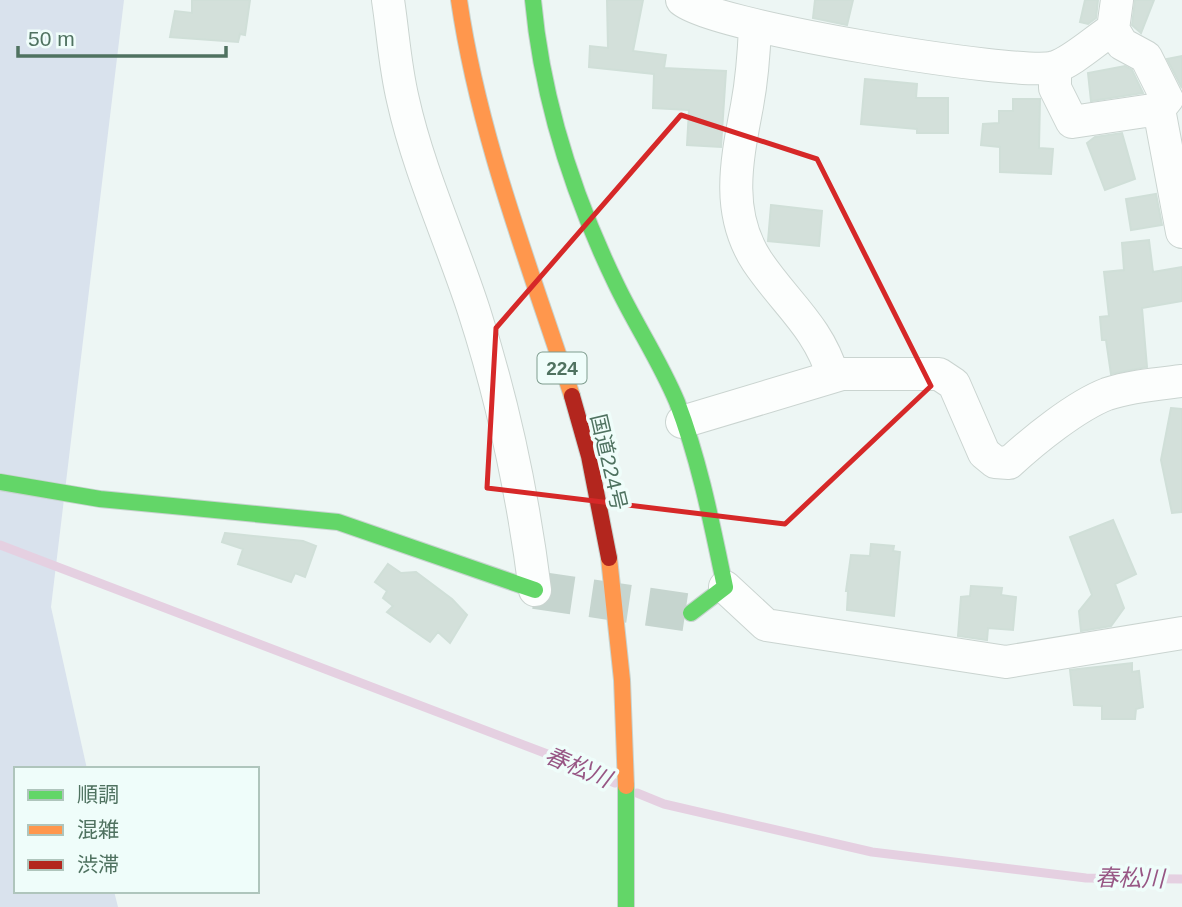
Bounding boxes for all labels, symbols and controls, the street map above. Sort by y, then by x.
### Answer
scale bar [18,14,226,58]
text: 50 m [28,27,75,50]
road number: 224 [538,352,586,384]
street label: 国道224号 [587,412,631,512]
water label: 春松川 [541,742,618,794]
legend [14,767,259,893]
text: 順調 [77,783,119,806]
text: 混雑 [77,818,119,841]
text: 渋滞 [77,853,119,876]
water label: 春松川 [1095,864,1168,892]

